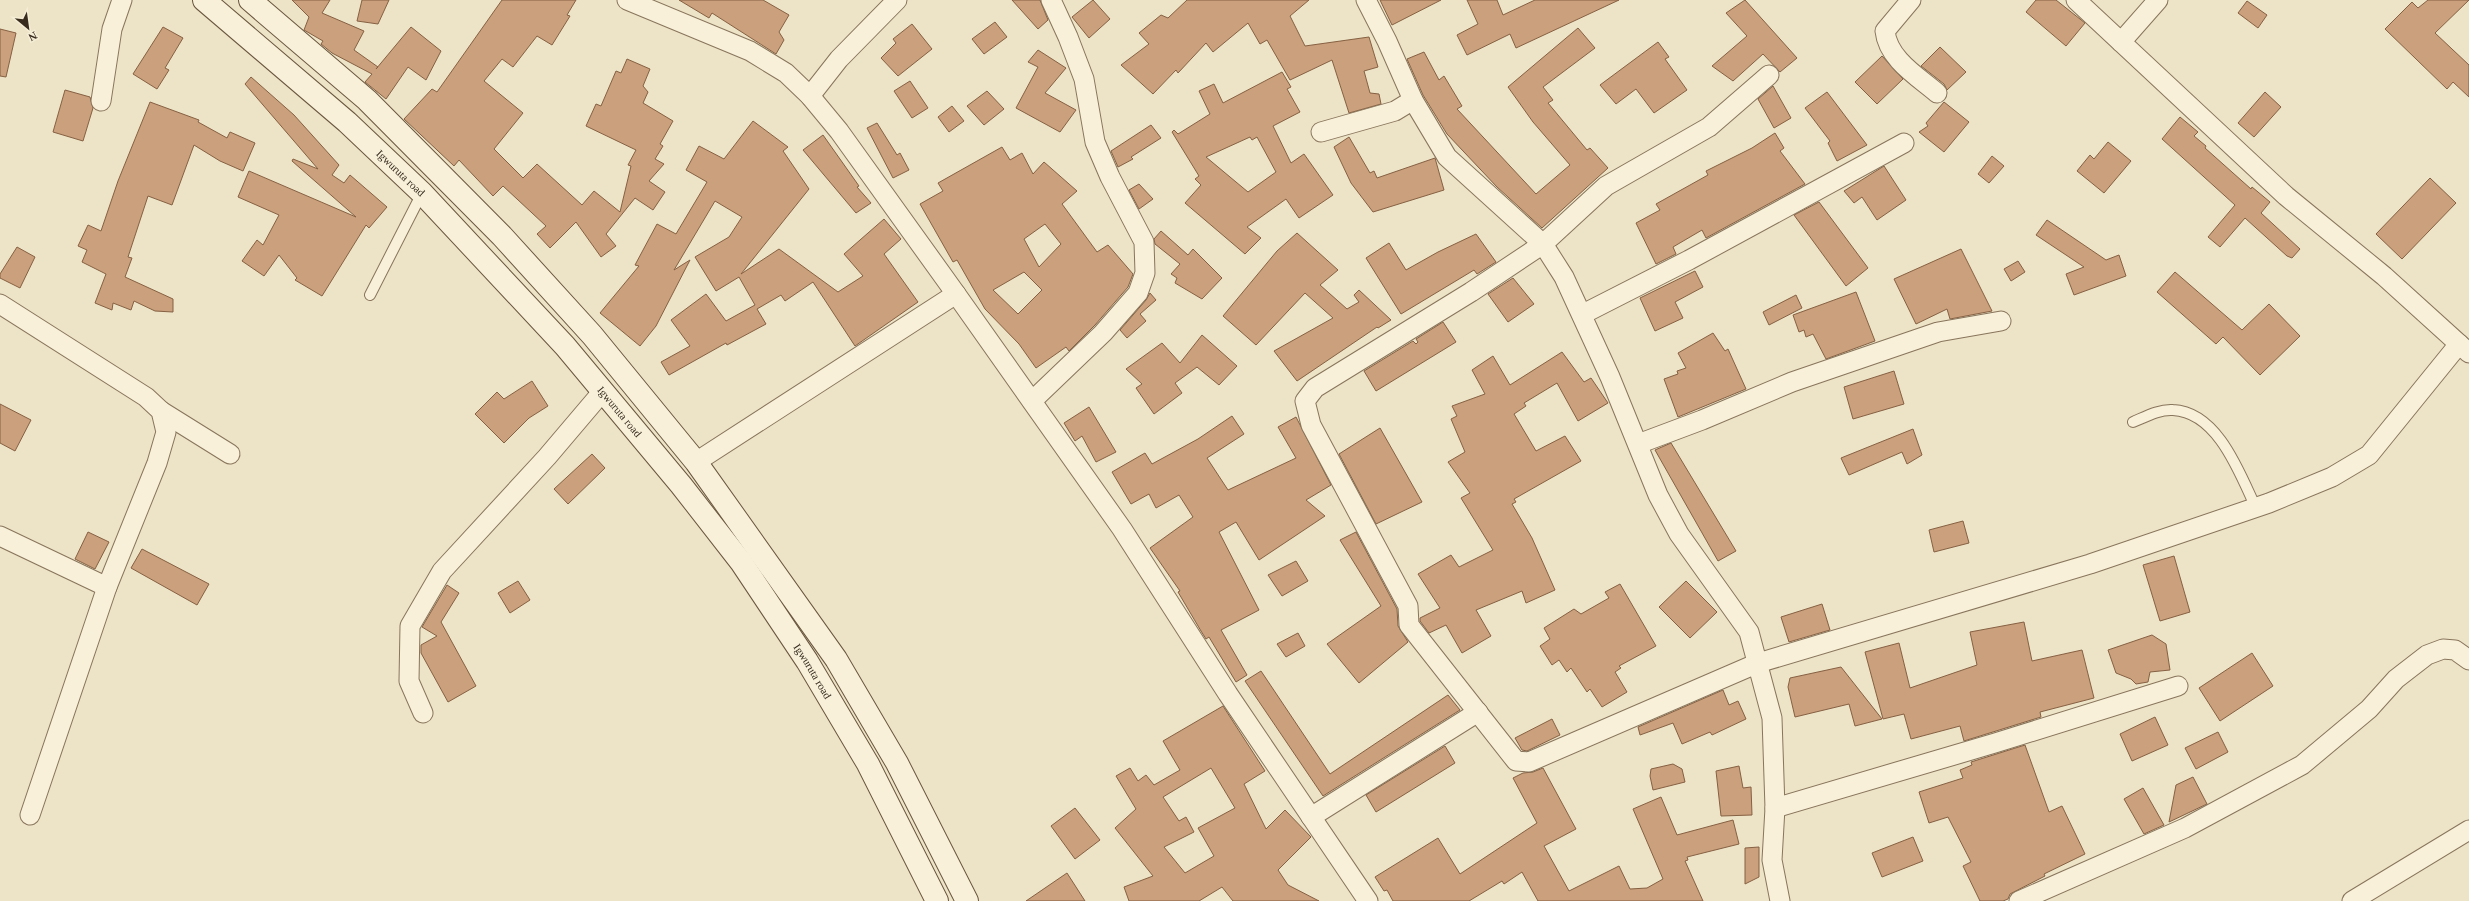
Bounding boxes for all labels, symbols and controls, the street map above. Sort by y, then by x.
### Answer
north arrow [8,8,48,48]
text: N [26,30,39,44]
street label: Igwuruta road [374,147,428,199]
street label: Igwuruta road [595,384,644,440]
street label: Igwuruta road [791,642,834,701]

